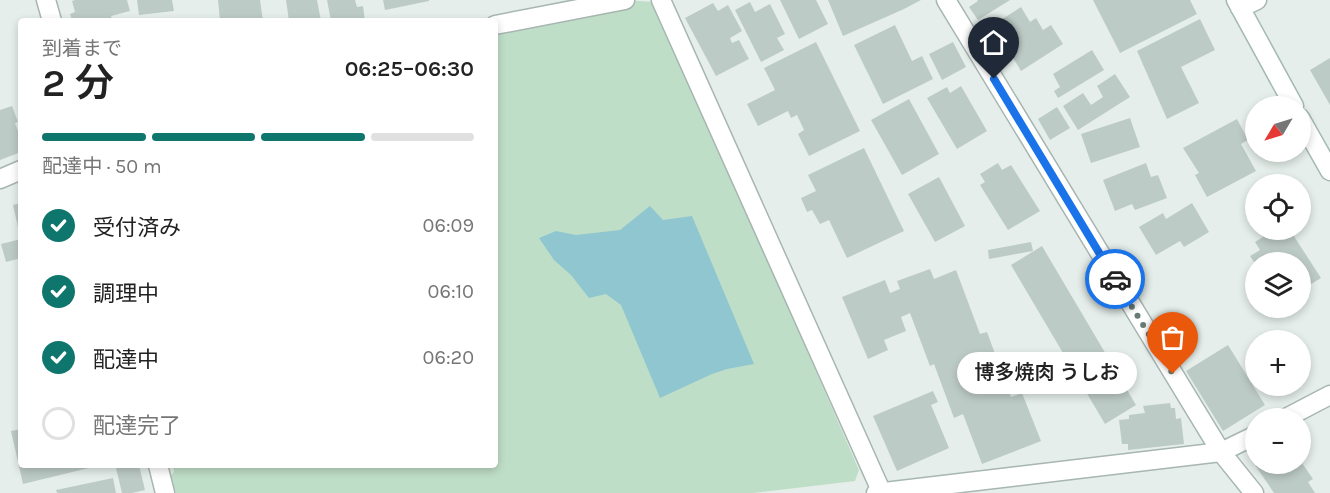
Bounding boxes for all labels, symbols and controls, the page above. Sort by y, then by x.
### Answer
pin [968,17,1019,79]
icon: home [977,26,1010,59]
text: 到着まで [42,37,122,60]
text: 06:25–06:30 [345,56,474,82]
text: 2 分 [42,60,114,106]
north arrow [1245,96,1311,162]
map controls [1245,96,1311,474]
text: 配達中 · 50 m [42,155,162,178]
button: locate [1245,174,1311,240]
icon: check [42,209,75,242]
text: 06:09 [423,214,474,237]
text: 受付済み [93,215,181,241]
courier [1085,249,1145,309]
button: layers [1245,252,1311,318]
icon: car [1099,263,1132,296]
icon: check [42,275,75,308]
text: 06:10 [428,280,474,303]
text: 調理中 [93,281,159,307]
pin [1147,312,1198,374]
icon: bag [1156,321,1189,354]
button: + [1245,330,1311,396]
icon: check [42,341,75,374]
text: 06:20 [423,346,474,369]
text: 配達中 [93,347,159,373]
callout: 博多焼肉 うしお [957,353,1137,395]
text: 博多焼肉 うしお [975,361,1119,384]
button: − [1245,408,1311,474]
text: 配達完了 [93,413,181,439]

